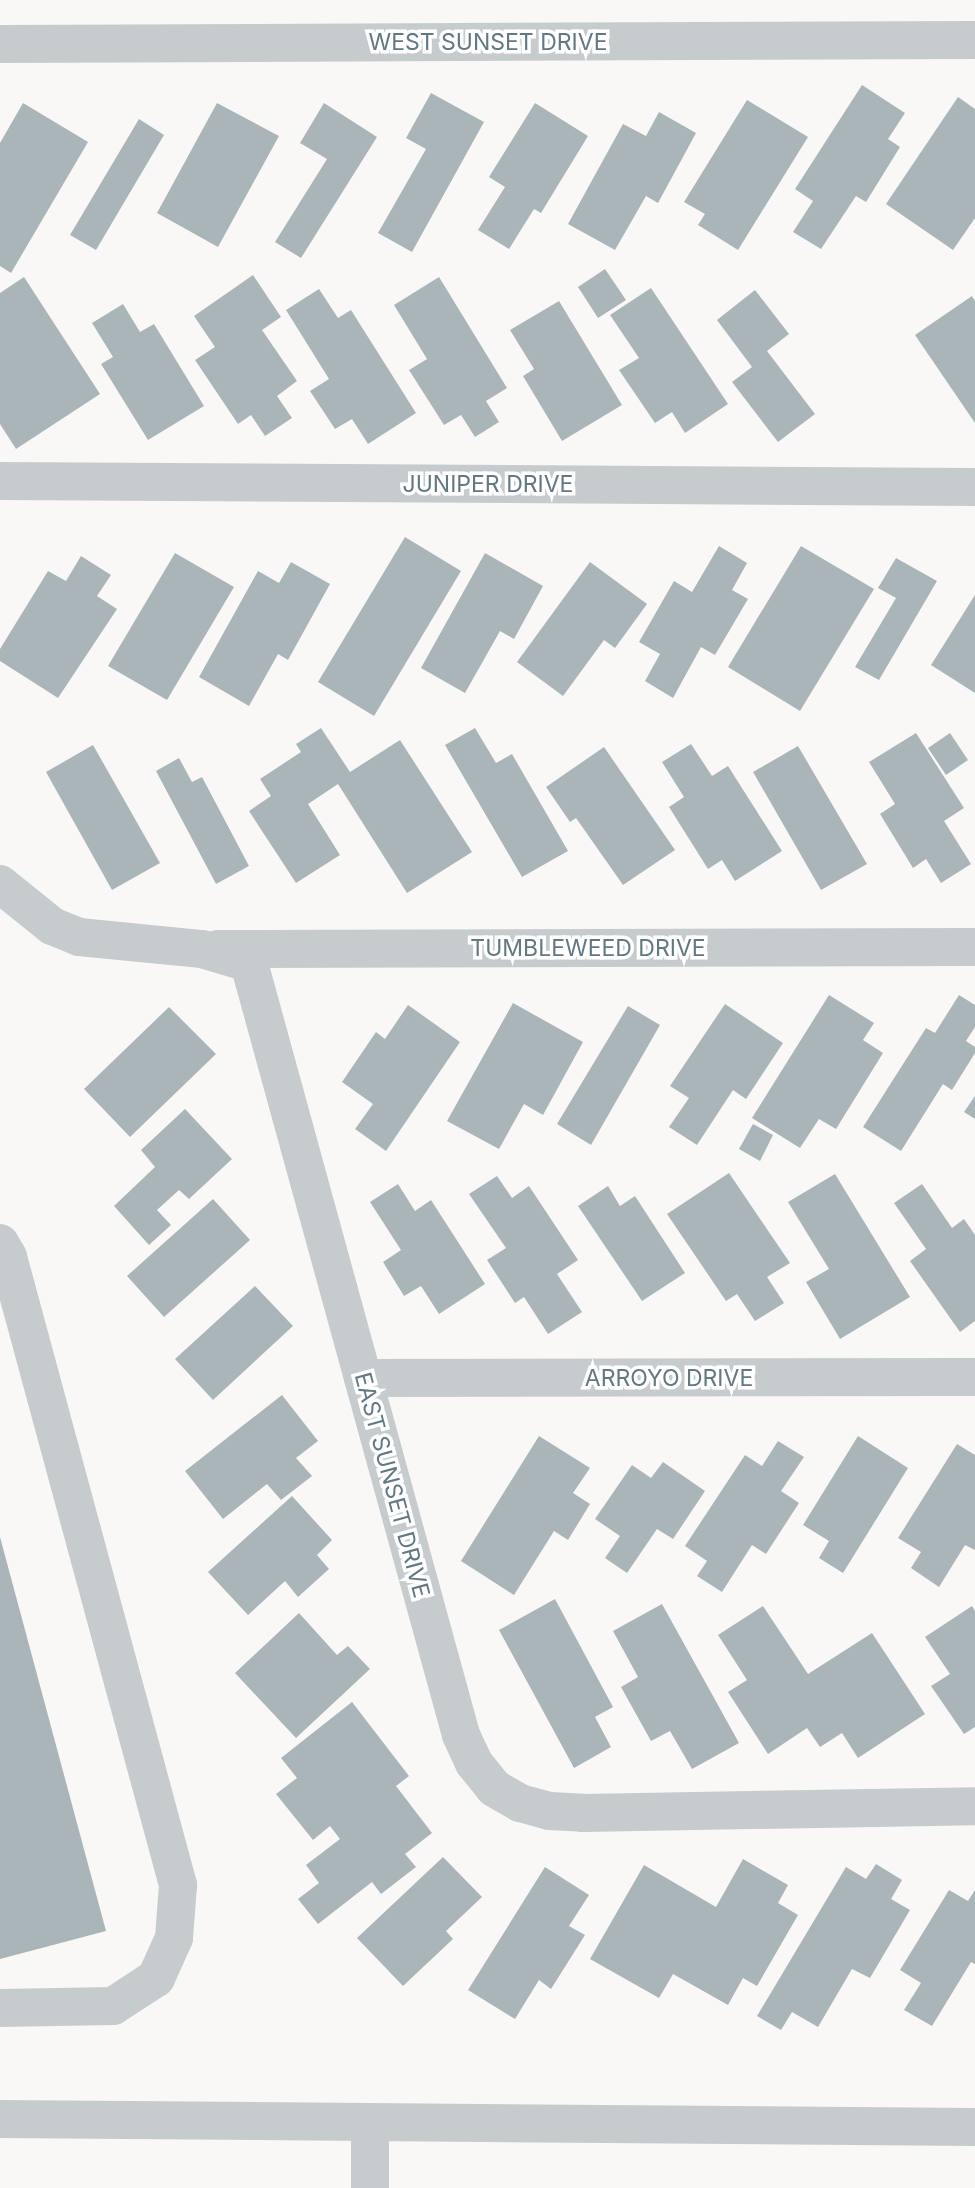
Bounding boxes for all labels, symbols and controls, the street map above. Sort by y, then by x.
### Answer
street label: WEST SUNSET DRIVE [369,28,607,56]
street label: JUNIPER DRIVE [403,470,573,498]
street label: TUMBLEWEED DRIVE [470,934,706,962]
street label: ARROYO DRIVE [585,1364,753,1392]
street label: EAST SUNSET DRIVE [349,1369,435,1601]

